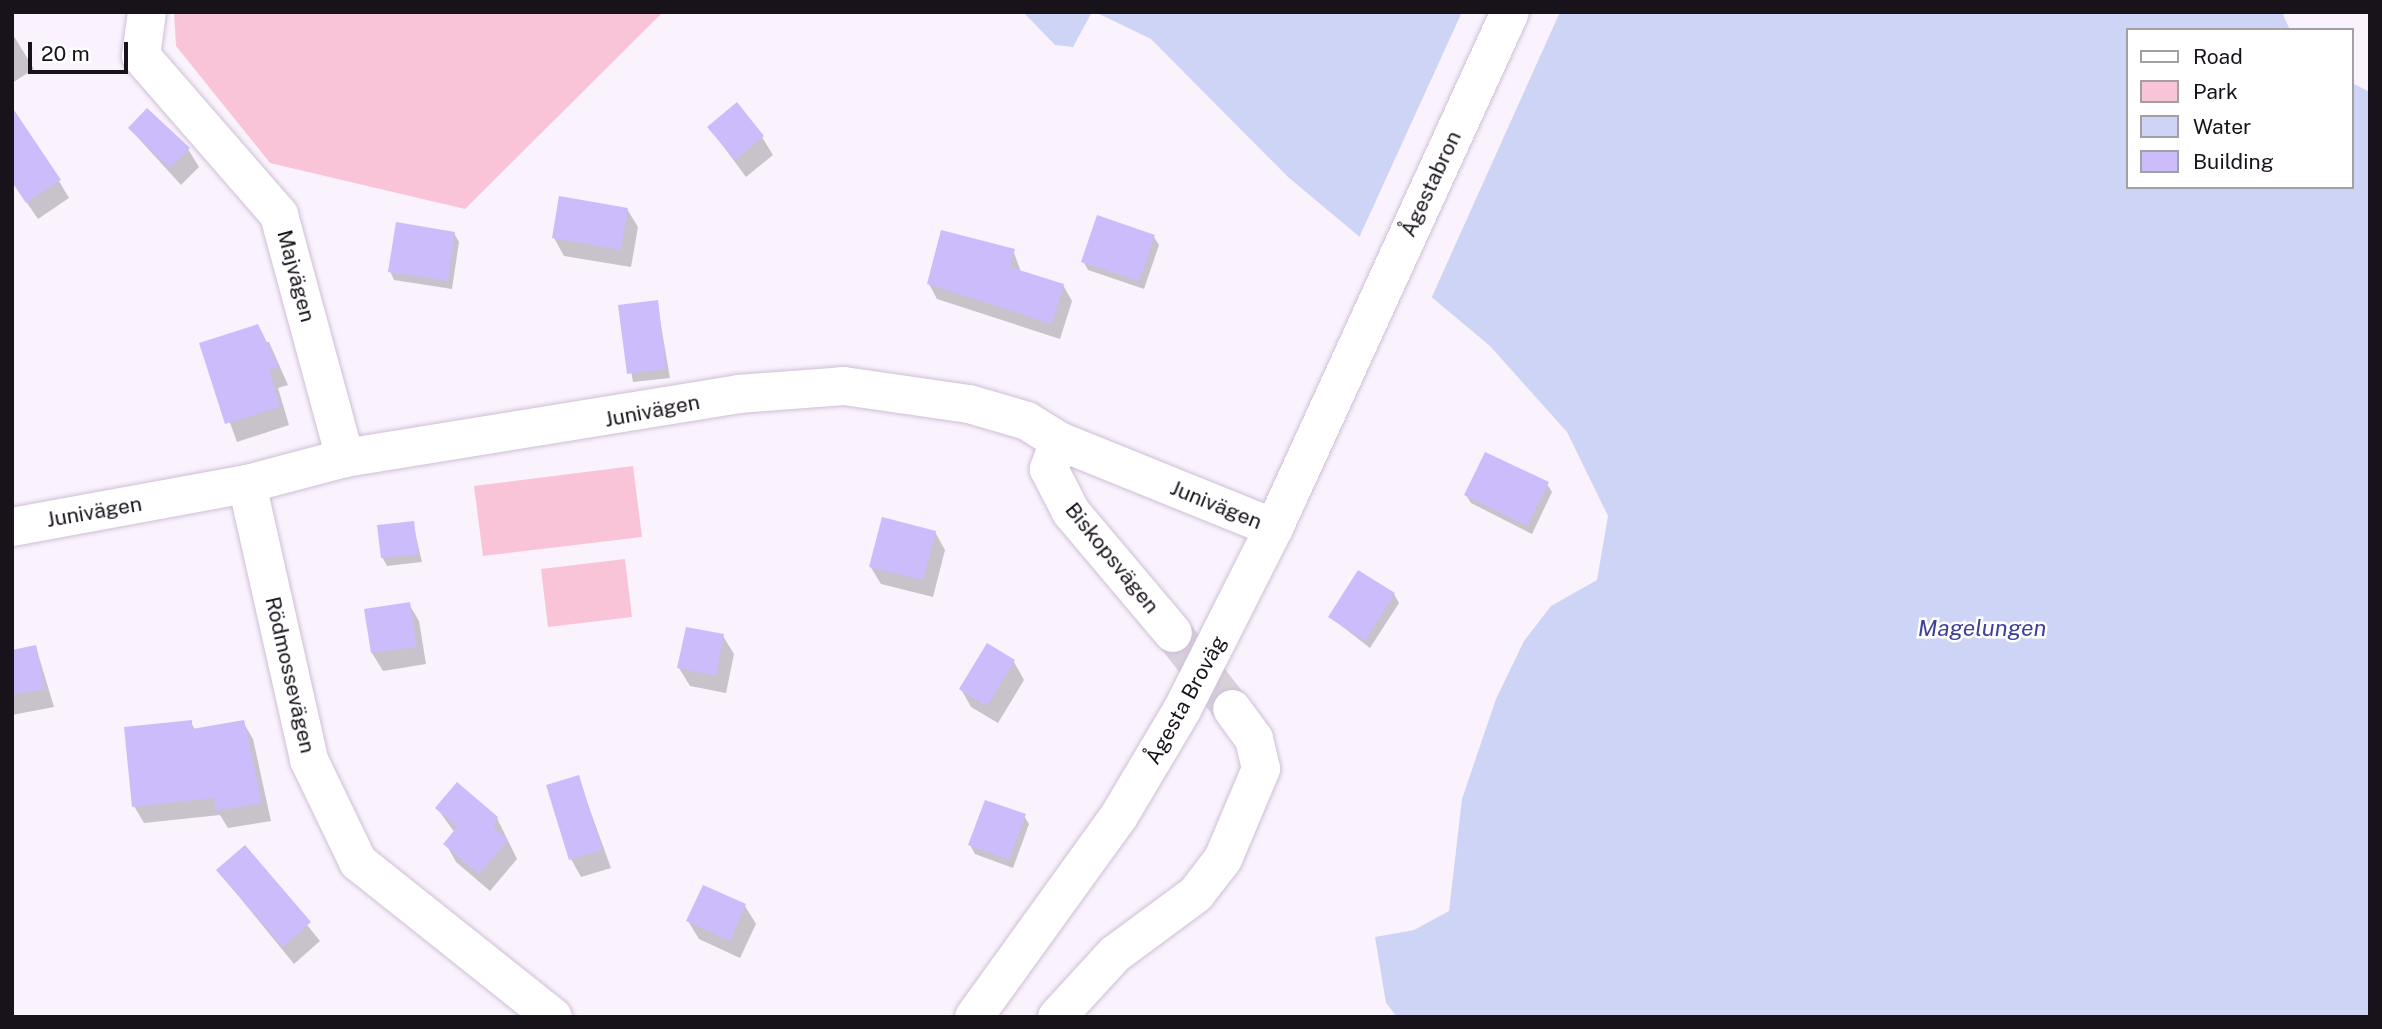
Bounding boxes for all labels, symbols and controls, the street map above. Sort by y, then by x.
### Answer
scale bar [32,28,131,72]
legend [2126,28,2354,189]
text: 20 m [41,41,90,66]
text: Road [2193,44,2243,69]
text: Park [2193,79,2238,104]
text: Water [2193,114,2251,139]
street label: Ågestabron [1396,127,1466,241]
text: Building [2193,149,2274,174]
street label: Majvägen [272,227,320,325]
street label: Junivägen [602,389,702,433]
street label: Junivägen [1167,475,1265,535]
street label: Junivägen [44,491,144,533]
street label: Biskopsvägen [1060,498,1164,618]
street label: Rödmossevägen [260,594,320,756]
water label: Magelungen [1918,614,2046,642]
street label: Ågesta Broväg [1140,631,1232,769]

